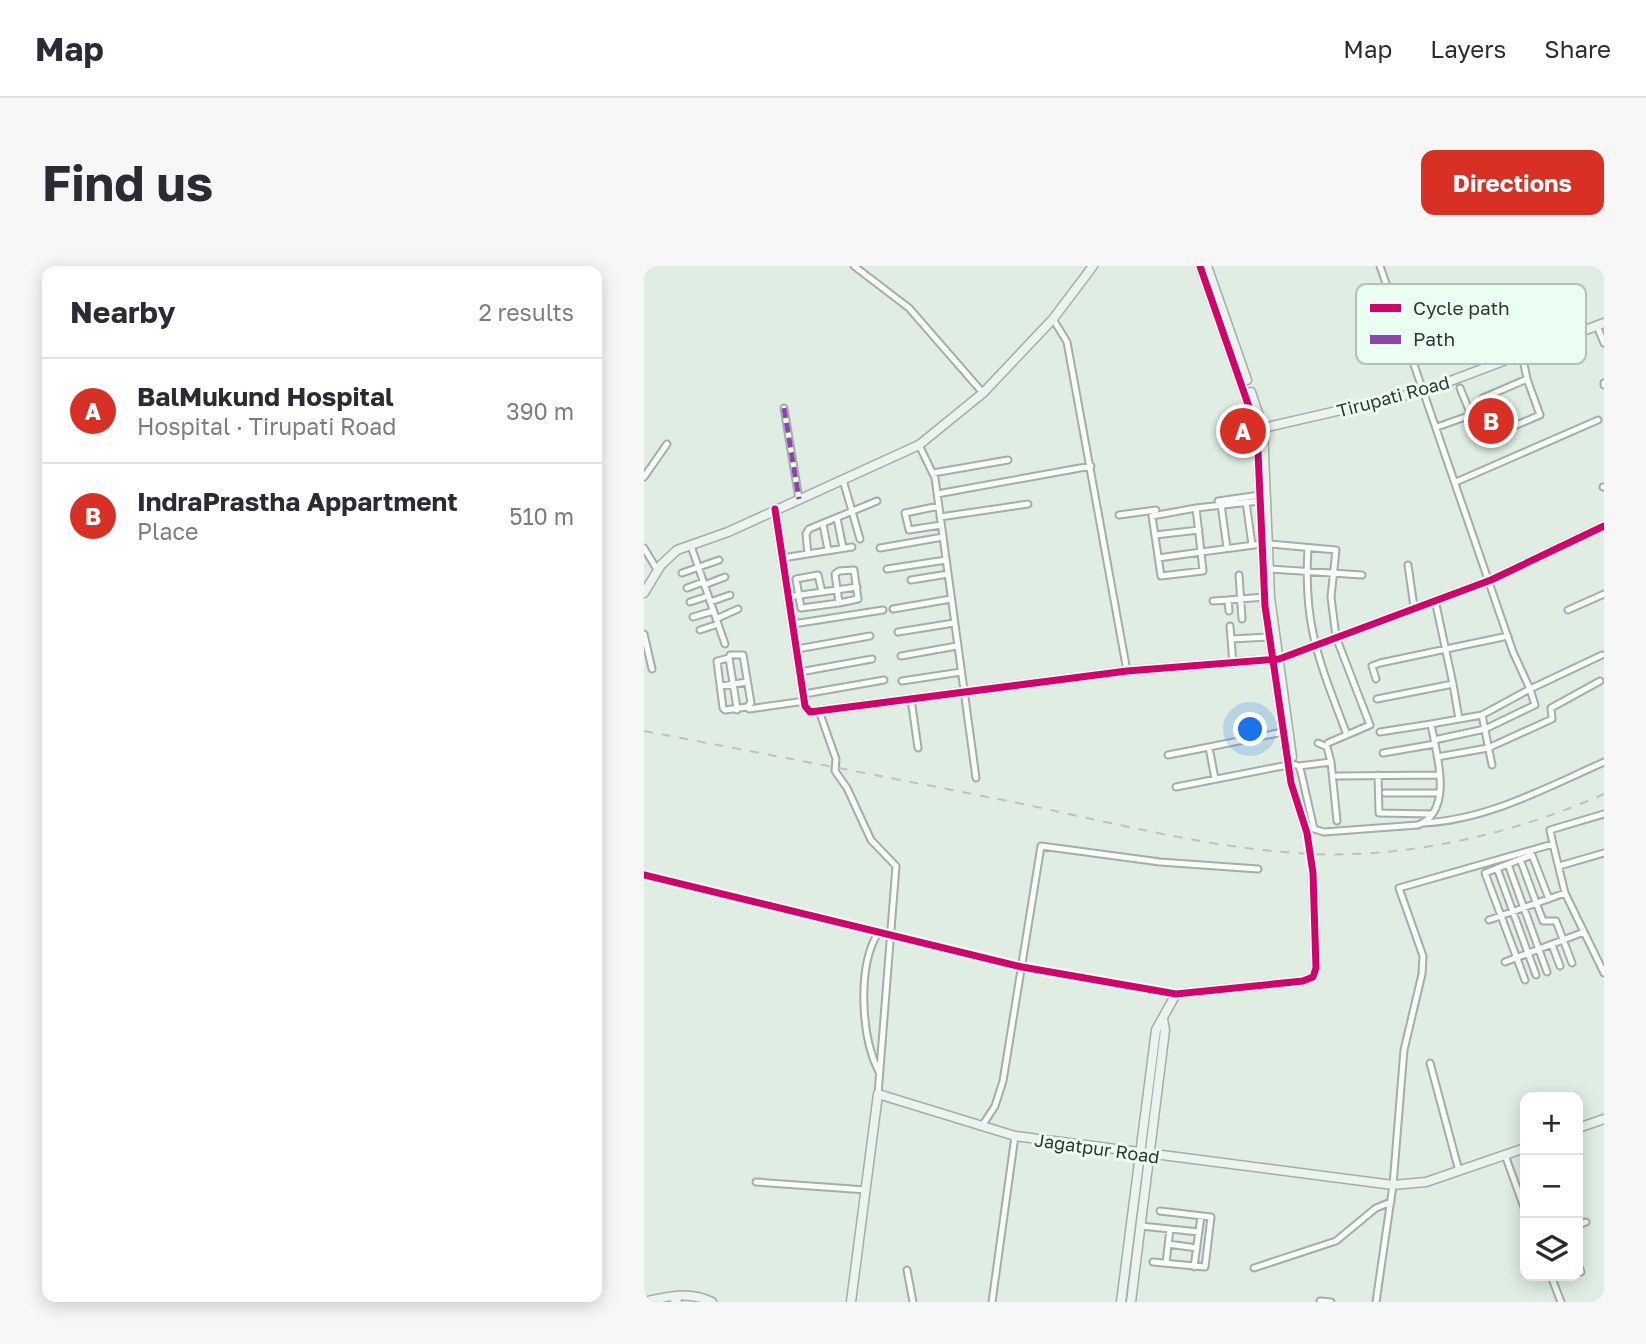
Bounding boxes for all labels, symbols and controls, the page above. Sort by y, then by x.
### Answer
text: Map [35,29,104,68]
text: Map [1343,34,1392,63]
text: Layers [1430,34,1506,63]
text: Share [1544,34,1611,63]
button: Directions [1421,150,1604,215]
text: Find us [42,153,213,212]
legend [1356,284,1586,364]
text: Nearby [70,294,175,330]
text: Cycle path [1413,296,1510,319]
text: 2 results [478,298,574,326]
text: Path [1413,327,1455,350]
street label: Tirupati Road [1334,370,1452,422]
text: BalMukund Hospital [137,381,394,412]
pin: B [1468,395,1514,447]
text: A [85,397,101,425]
text: 390 m [506,397,574,425]
pin: A [1220,405,1266,457]
text: Hospital · Tirupati Road [137,412,396,440]
text: IndraPrastha Appartment [137,486,458,517]
text: B [85,502,101,530]
text: 510 m [509,502,574,530]
text: Place [137,517,198,545]
your location [1233,712,1267,746]
map controls [1520,1092,1583,1281]
button: + [1520,1092,1583,1155]
street label: Jagatpur Road [1033,1128,1161,1168]
button: − [1520,1155,1583,1218]
button: layers [1520,1218,1583,1281]

